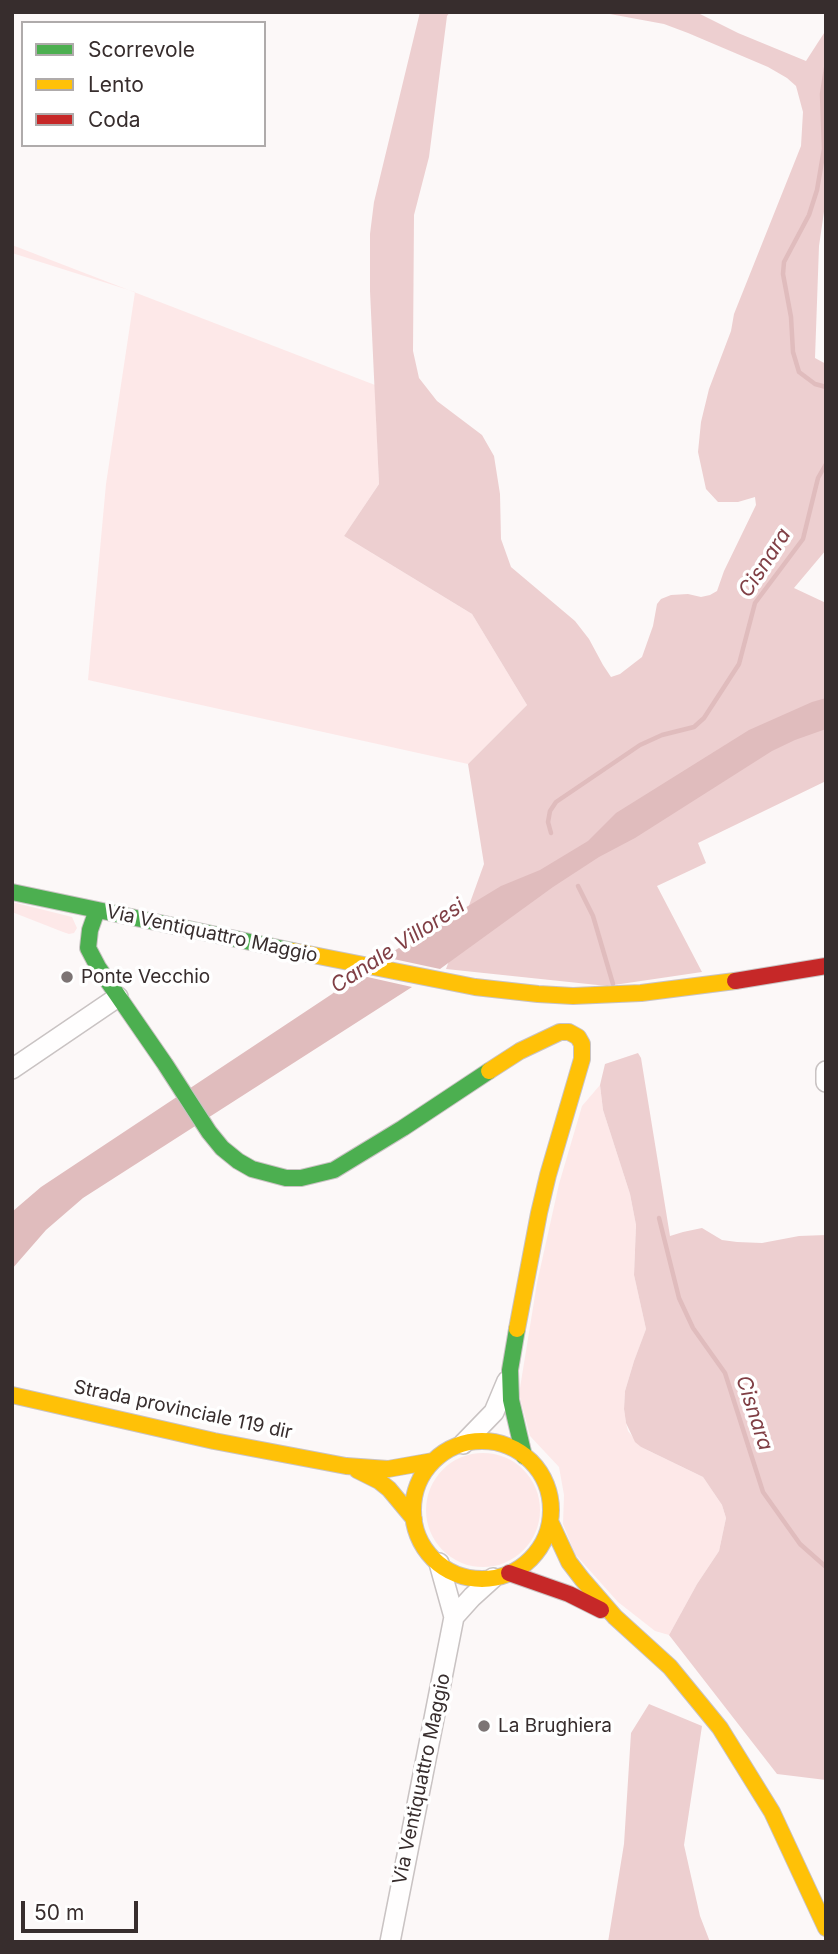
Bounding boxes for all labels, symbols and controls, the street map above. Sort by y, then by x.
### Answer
legend [21,21,266,147]
text: Scorrevole [88,37,195,62]
text: Lento [88,72,144,97]
text: Coda [88,107,141,132]
water label: Cisnara [733,524,797,602]
water label: Canale Villoresi [326,893,470,999]
street label: Via Ventiquattro Maggio [104,900,320,968]
place label: Ponte Vecchio [81,966,210,988]
marker: Ponte Vecchio [59,969,75,985]
water label: Cisnara [730,1372,778,1454]
street label: Strada provinciale 119 dir [72,1376,294,1444]
street label: Via Ventiquattro Maggio [388,1671,456,1887]
place label: La Brughiera [498,1715,612,1737]
marker: La Brughiera [476,1718,492,1734]
scale bar [24,1888,142,1932]
text: 50 m [34,1900,84,1925]

